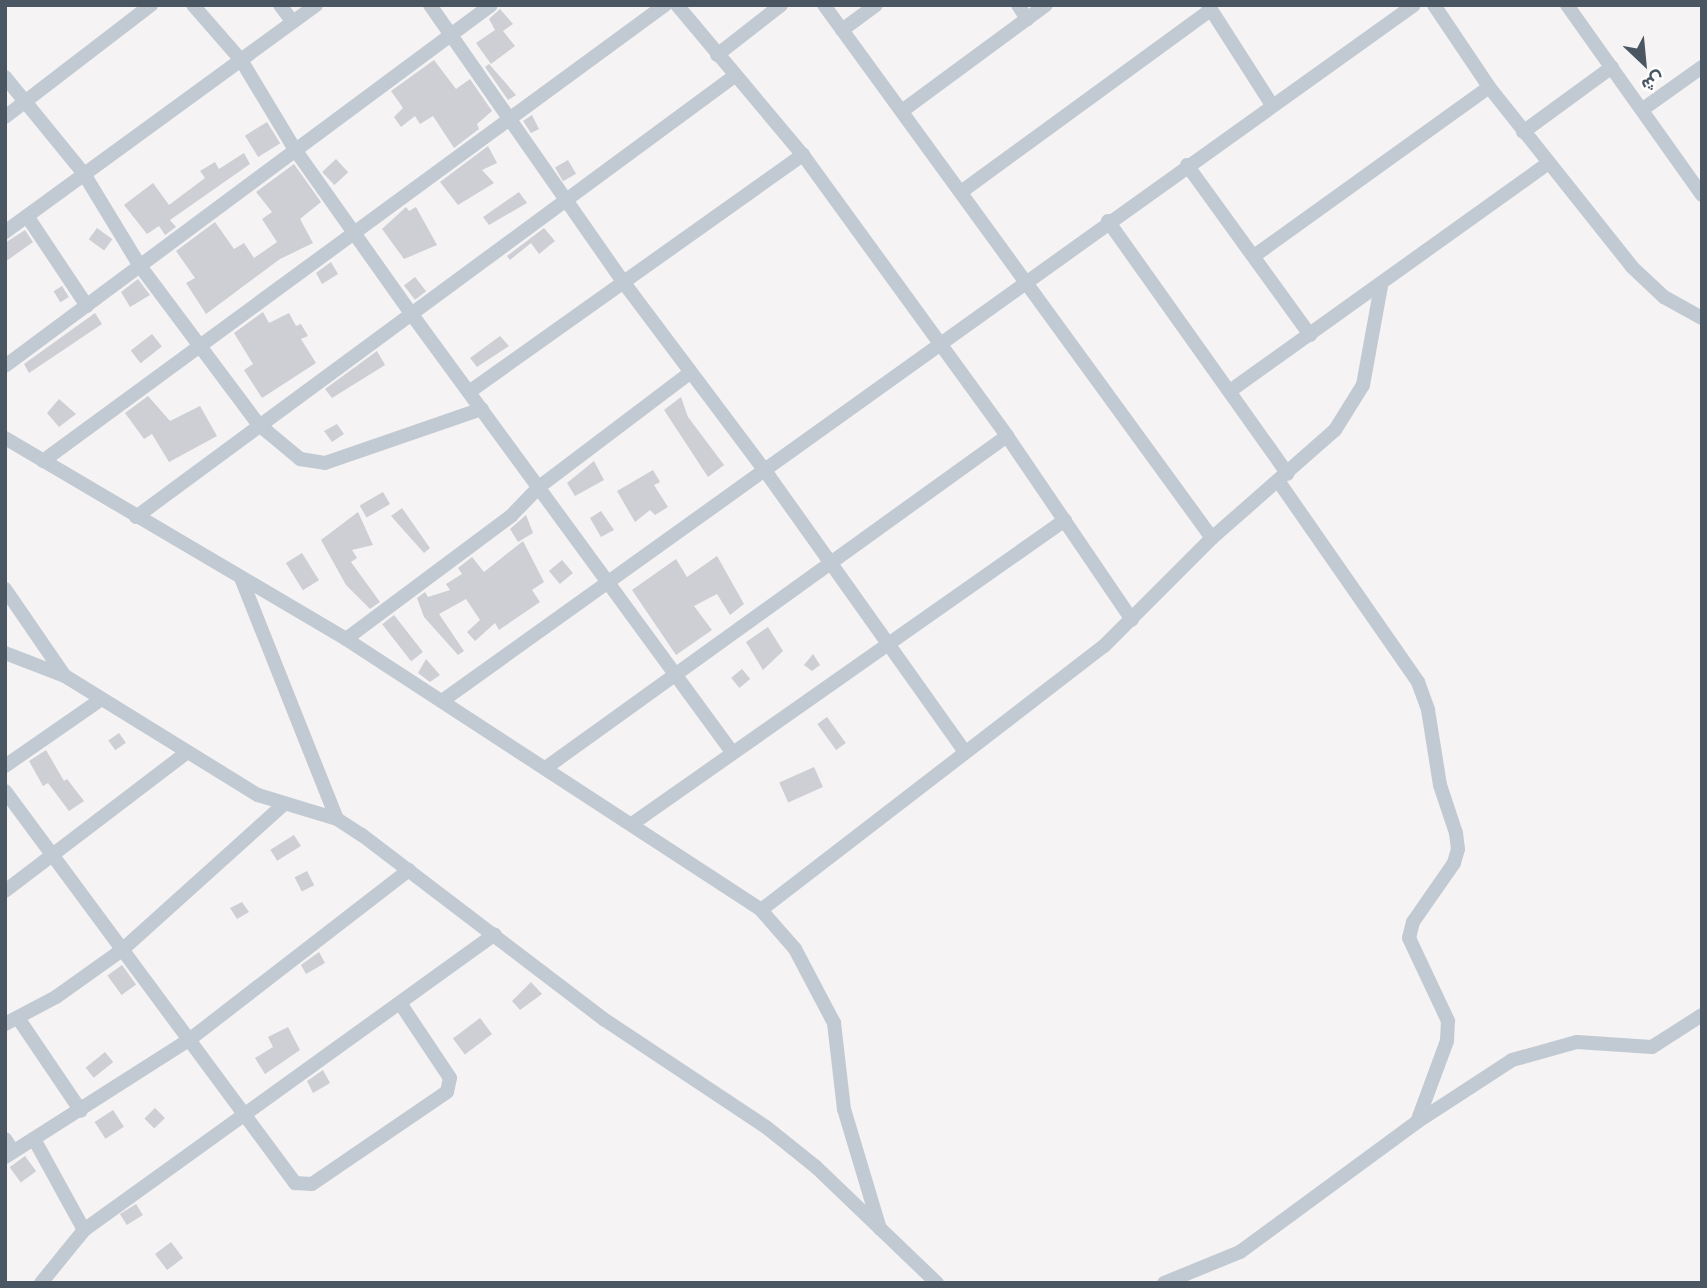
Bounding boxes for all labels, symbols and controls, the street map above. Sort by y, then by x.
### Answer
north arrow [1609,28,1679,98]
text: ش [1638,66,1669,98]

